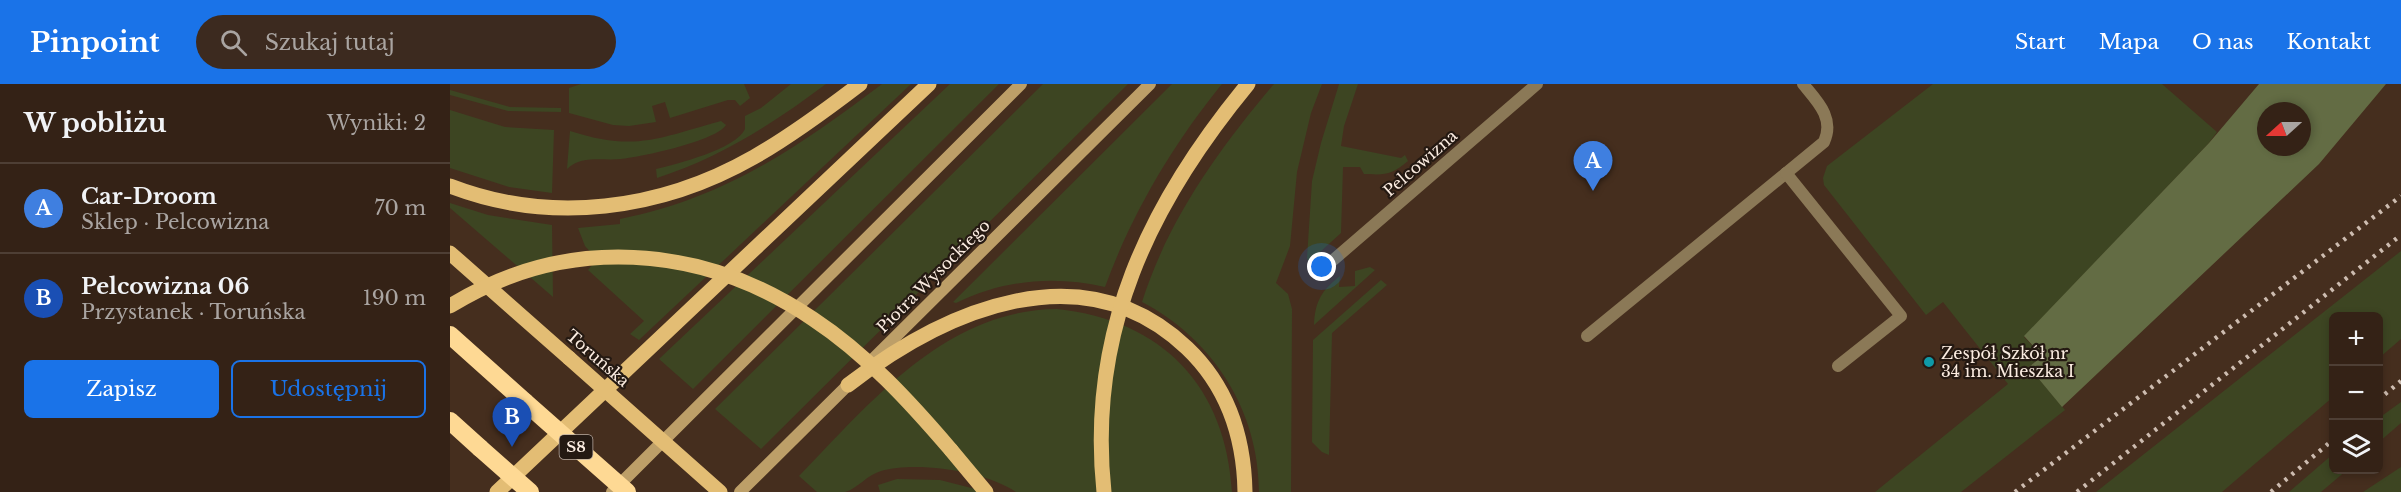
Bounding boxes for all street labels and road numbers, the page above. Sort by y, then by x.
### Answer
street label: Pelcowizna [1379,125,1461,201]
street label: Piotra Wysockiego [872,215,994,337]
street label: Toruńska [562,325,634,391]
road number: S8 [560,435,592,459]

